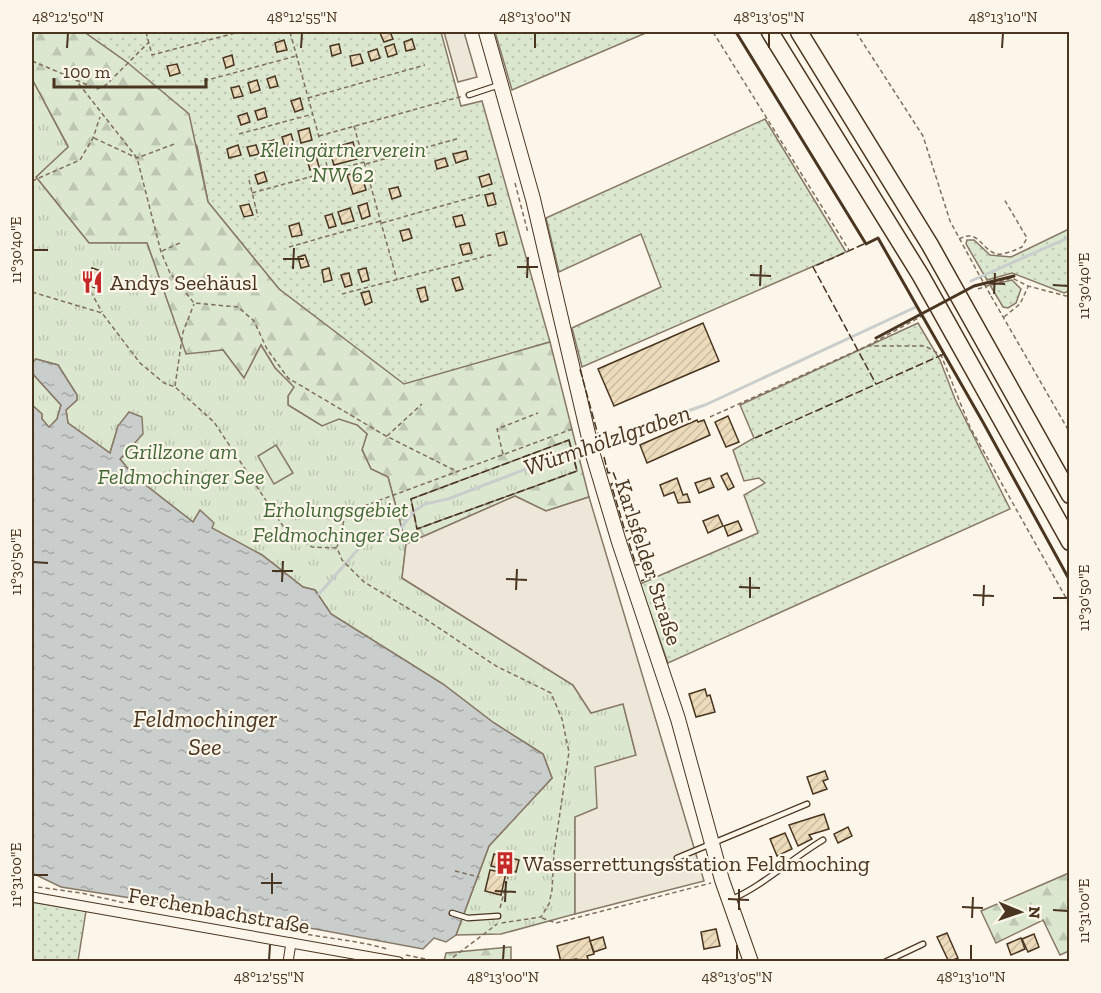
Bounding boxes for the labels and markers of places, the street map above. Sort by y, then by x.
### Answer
restaurant icon: Andys Seehäusl [79,269,105,295]
place label: Andys Seehäusl [110,269,258,296]
building icon: Wasserrettungsstation Feldmoching [492,850,518,876]
place label: Wasserrettungsstation Feldmoching [523,850,870,877]

